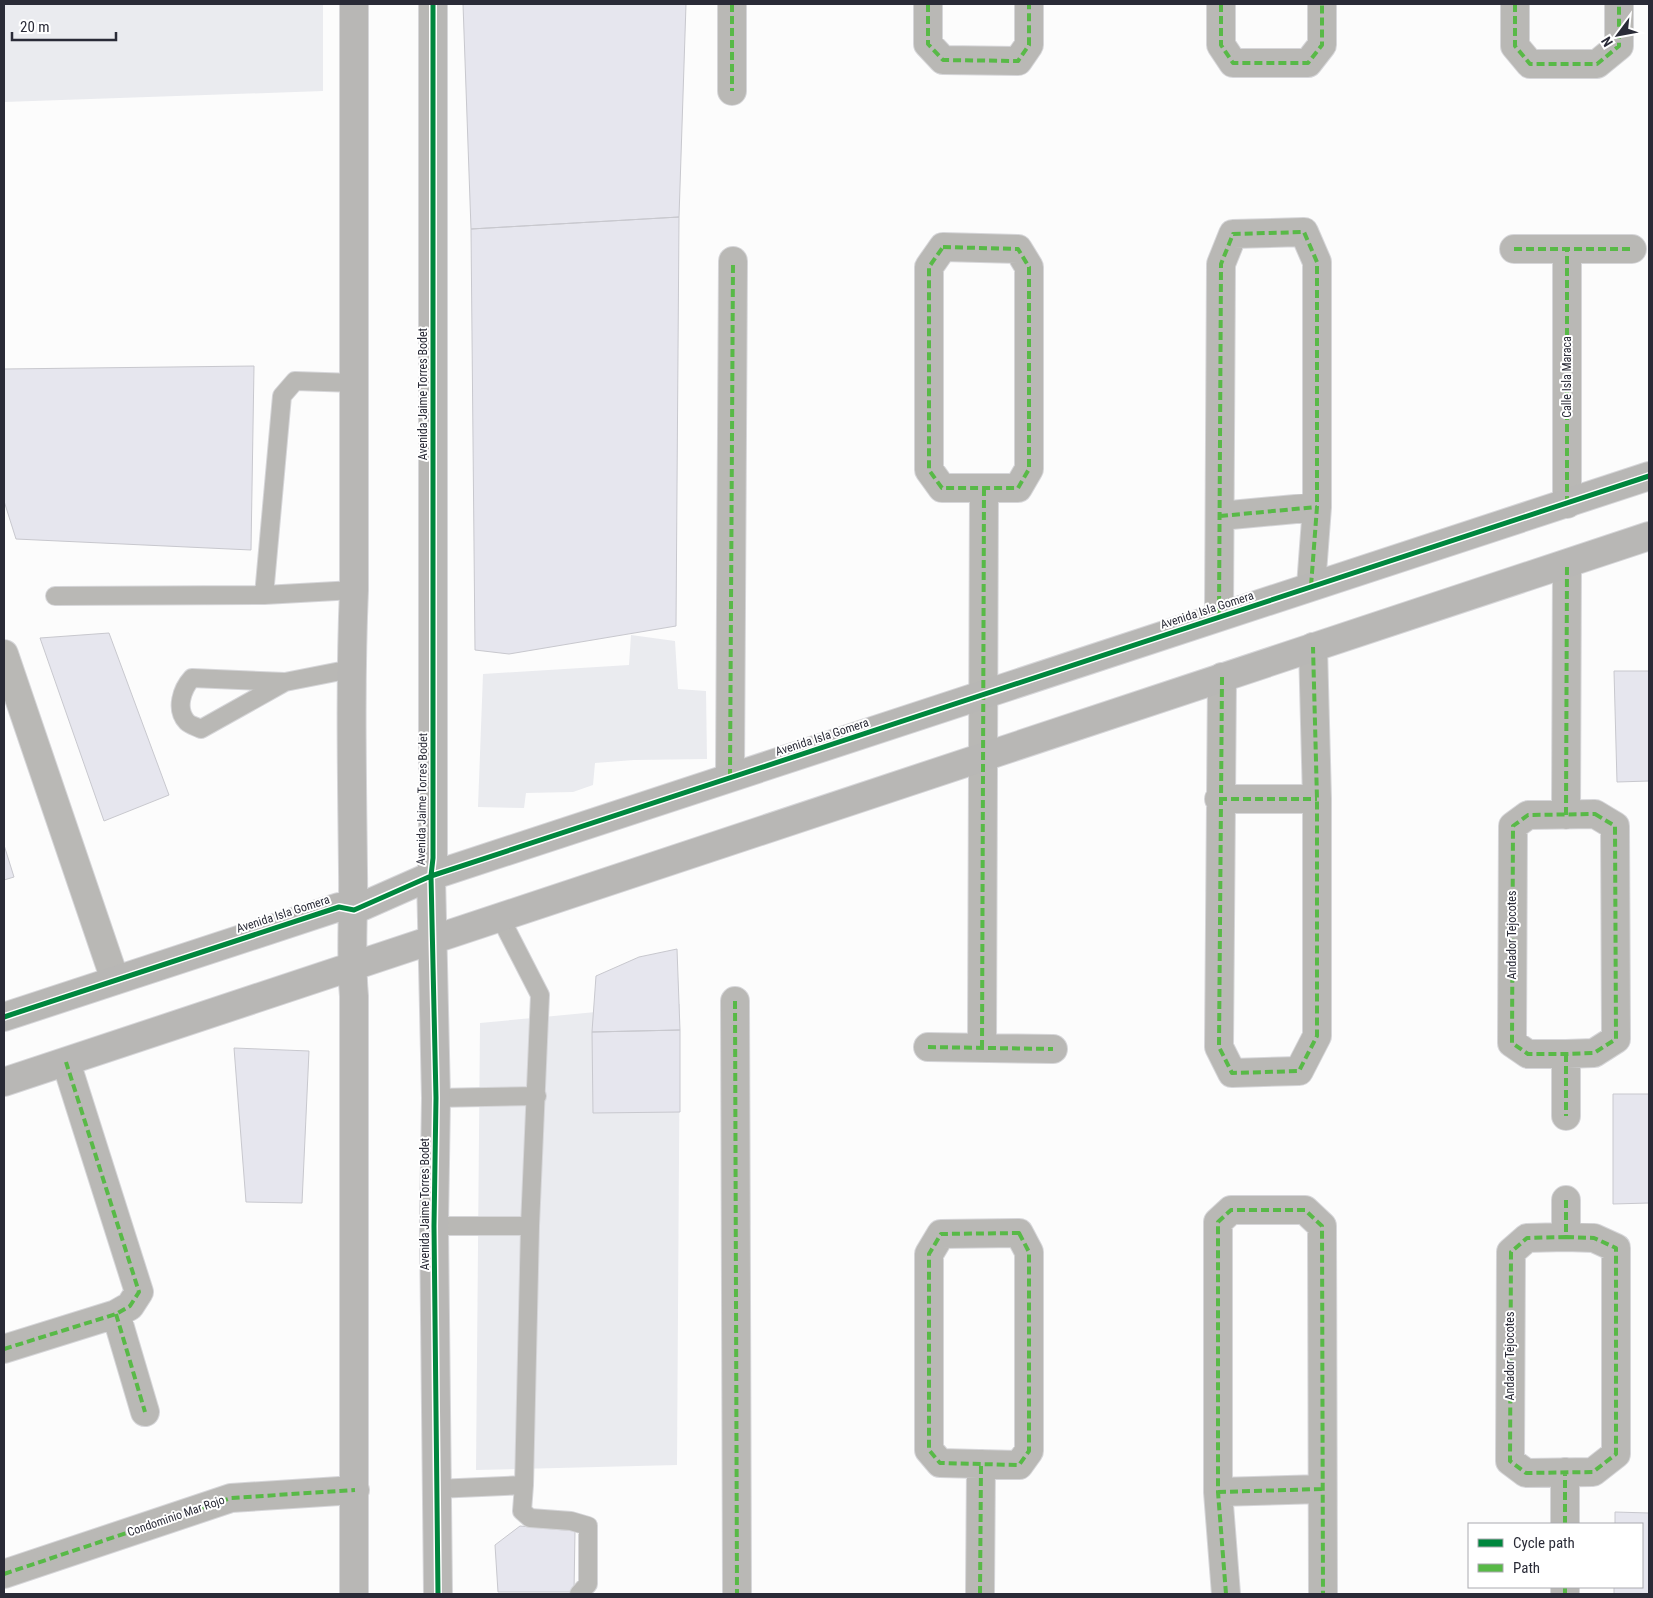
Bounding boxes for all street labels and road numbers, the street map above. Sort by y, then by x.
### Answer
street label: Avenida Jaime Torres Bodet [416,327,430,460]
street label: Calle Isla Maraca [1560,336,1574,418]
street label: Avenida Isla Gomera [1159,588,1256,632]
street label: Avenida Isla Gomera [774,715,871,759]
street label: Avenida Jaime Torres Bodet [414,732,430,865]
street label: Andador Tejocotes [1505,891,1519,979]
street label: Avenida Isla Gomera [235,892,332,936]
street label: Avenida Jaime Torres Bodet [418,1137,432,1270]
street label: Andador Tejocotes [1503,1312,1517,1400]
street label: Condominio Mar Rojo [125,1493,227,1539]

